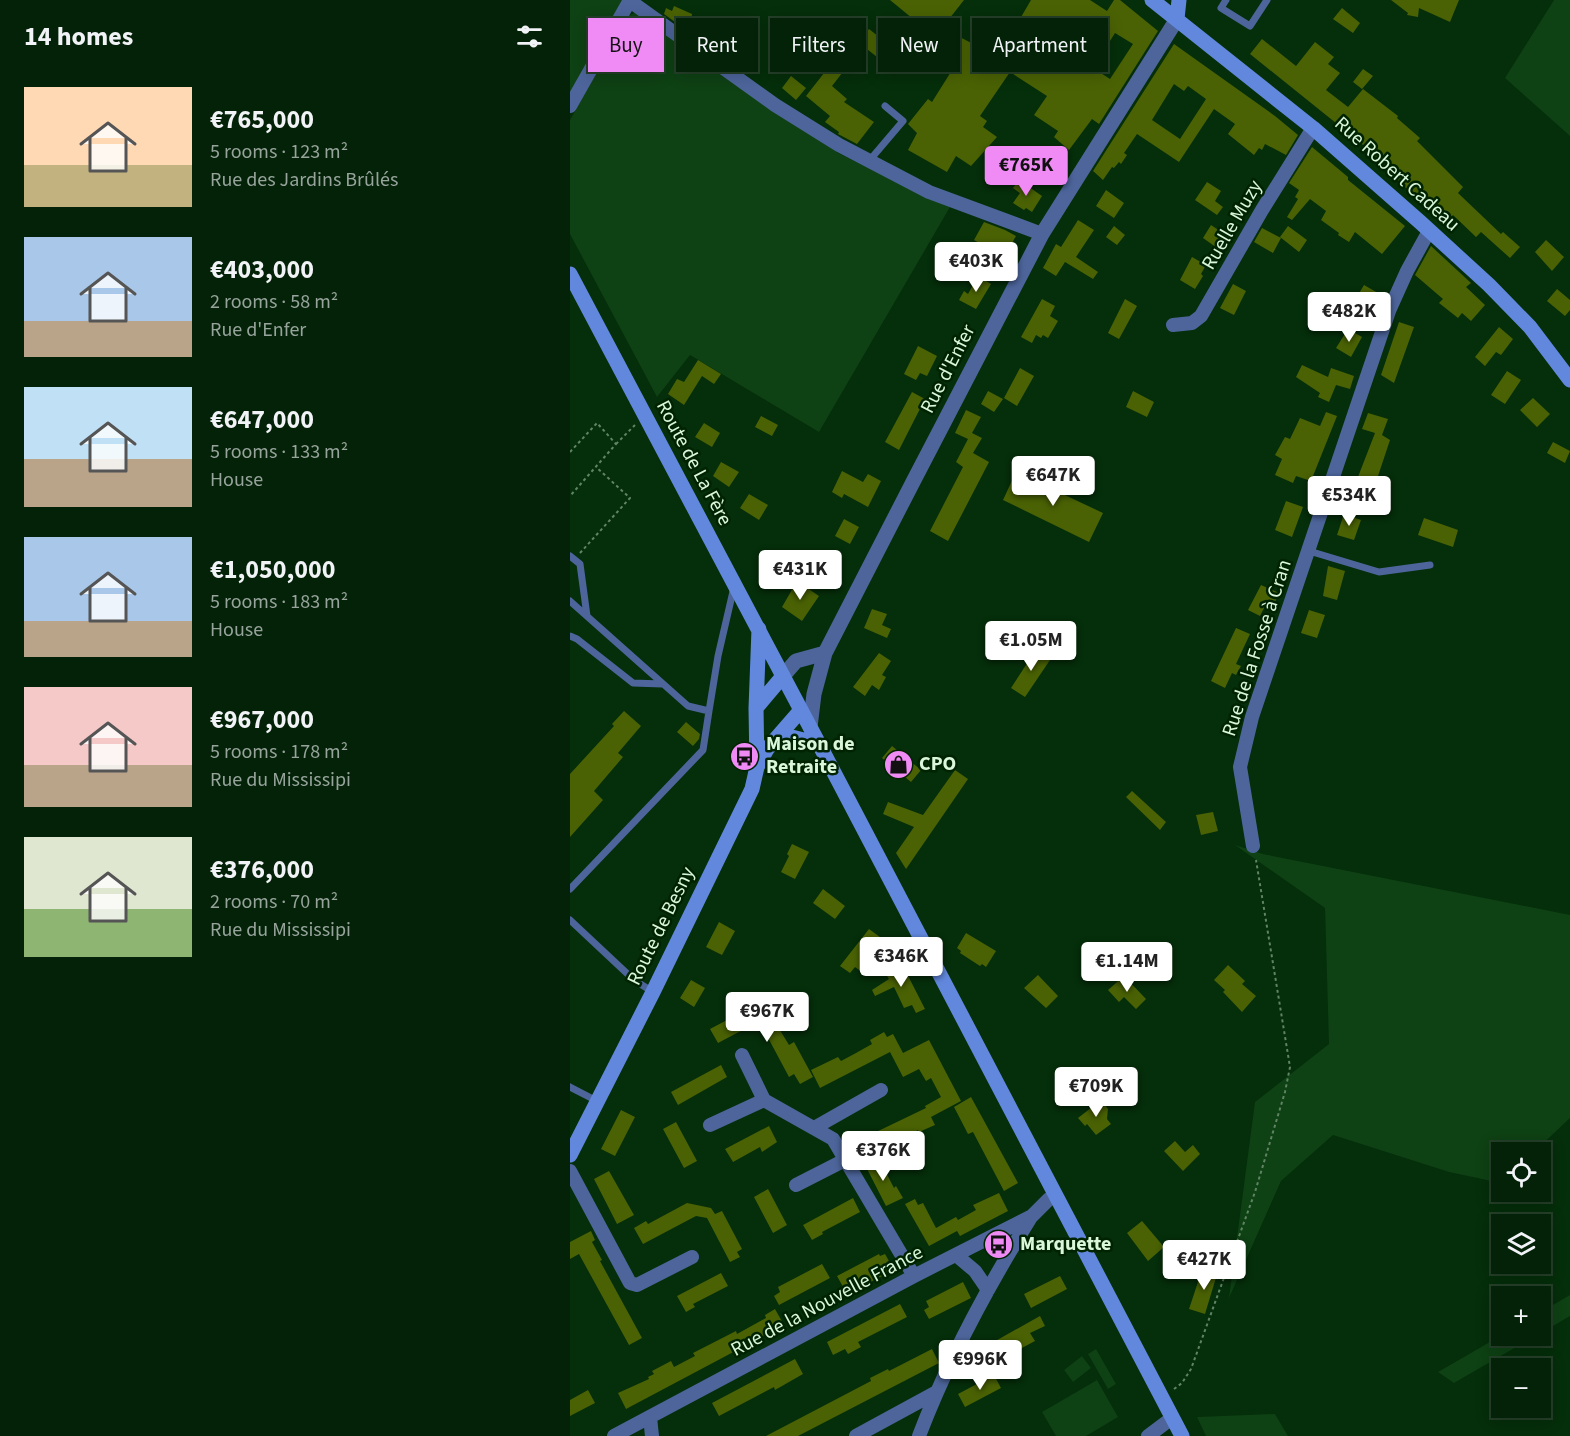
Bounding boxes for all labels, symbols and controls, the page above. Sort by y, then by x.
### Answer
text: 14 homes [24,18,133,55]
chip: Buy [588,18,664,72]
chip: Rent [676,18,758,72]
chip: Filters [770,18,866,72]
chip: New [878,18,960,72]
chip: Apartment [972,18,1108,72]
icon: filters [513,20,546,53]
text: €765,000 [210,101,314,138]
street label: Rue Robert Cadeau [1328,110,1466,238]
icon: home [72,111,144,183]
text: 5 rooms · 123 m² [210,138,348,166]
pin: €765K [984,146,1068,197]
text: €765K [999,151,1053,179]
text: Rue des Jardins Brûlés [210,166,398,194]
street label: Ruelle Muzy [1195,174,1269,275]
pin: €403K [934,242,1018,293]
text: €403K [949,247,1003,275]
text: €403,000 [210,251,314,288]
icon: home [72,261,144,333]
text: 2 rooms · 58 m² [210,288,338,316]
pin: €482K [1307,292,1391,343]
text: €482K [1322,297,1376,325]
text: Rue d'Enfer [210,316,306,344]
street label: Rue d'Enfer [914,320,982,418]
street label: Route de La Fère [649,395,739,531]
text: €647,000 [210,401,314,438]
icon: home [72,411,144,483]
text: 5 rooms · 133 m² [210,438,348,466]
pin: €647K [1011,456,1095,507]
text: €647K [1026,461,1080,489]
text: House [210,466,263,494]
pin: €534K [1307,476,1391,527]
text: €534K [1322,481,1376,509]
pin: €431K [758,550,842,601]
text: €1,050,000 [210,551,335,588]
text: €431K [773,555,827,583]
street label: Rue de la Fosse à Cran [1215,556,1299,740]
icon: home [72,561,144,633]
text: 5 rooms · 183 m² [210,588,348,616]
text: House [210,616,263,644]
pin: €1.05M [982,621,1080,672]
text: €1.05M [999,626,1063,654]
text: €967,000 [210,701,314,738]
icon: home [72,711,144,783]
place label: Maison de Retraite [766,730,855,781]
text: 5 rooms · 178 m² [210,738,348,766]
bus stop icon: Maison de Retraite [729,740,761,772]
shop icon: CPO [882,748,914,780]
place label: CPO [919,750,956,778]
text: Rue du Mississipi [210,766,351,794]
text: €376,000 [210,851,314,888]
icon: home [72,861,144,933]
street label: Route de Besny [620,861,702,990]
text: 2 rooms · 70 m² [210,888,338,916]
text: Rue du Mississipi [210,916,351,944]
pin: €346K [859,937,943,988]
text: €346K [874,942,928,970]
pin: €1.14M [1078,942,1176,993]
text: €1.14M [1095,947,1159,975]
pin: €967K [725,992,809,1043]
text: €967K [740,997,794,1025]
pin: €709K [1054,1067,1138,1118]
text: €709K [1069,1072,1123,1100]
pin: €376K [841,1131,925,1182]
text: €376K [856,1136,910,1164]
map controls [1491,1142,1551,1418]
button: locate [1491,1142,1551,1202]
button: layers [1491,1214,1551,1274]
bus stop icon: Marquette [983,1228,1015,1260]
place label: Marquette [1020,1230,1111,1258]
street label: Rue de la Nouvelle France [726,1238,928,1364]
pin: €427K [1162,1240,1246,1291]
text: €427K [1177,1245,1231,1273]
button: + [1491,1286,1551,1346]
pin: €996K [938,1340,1022,1391]
text: €996K [953,1345,1007,1373]
button: − [1491,1358,1551,1418]

